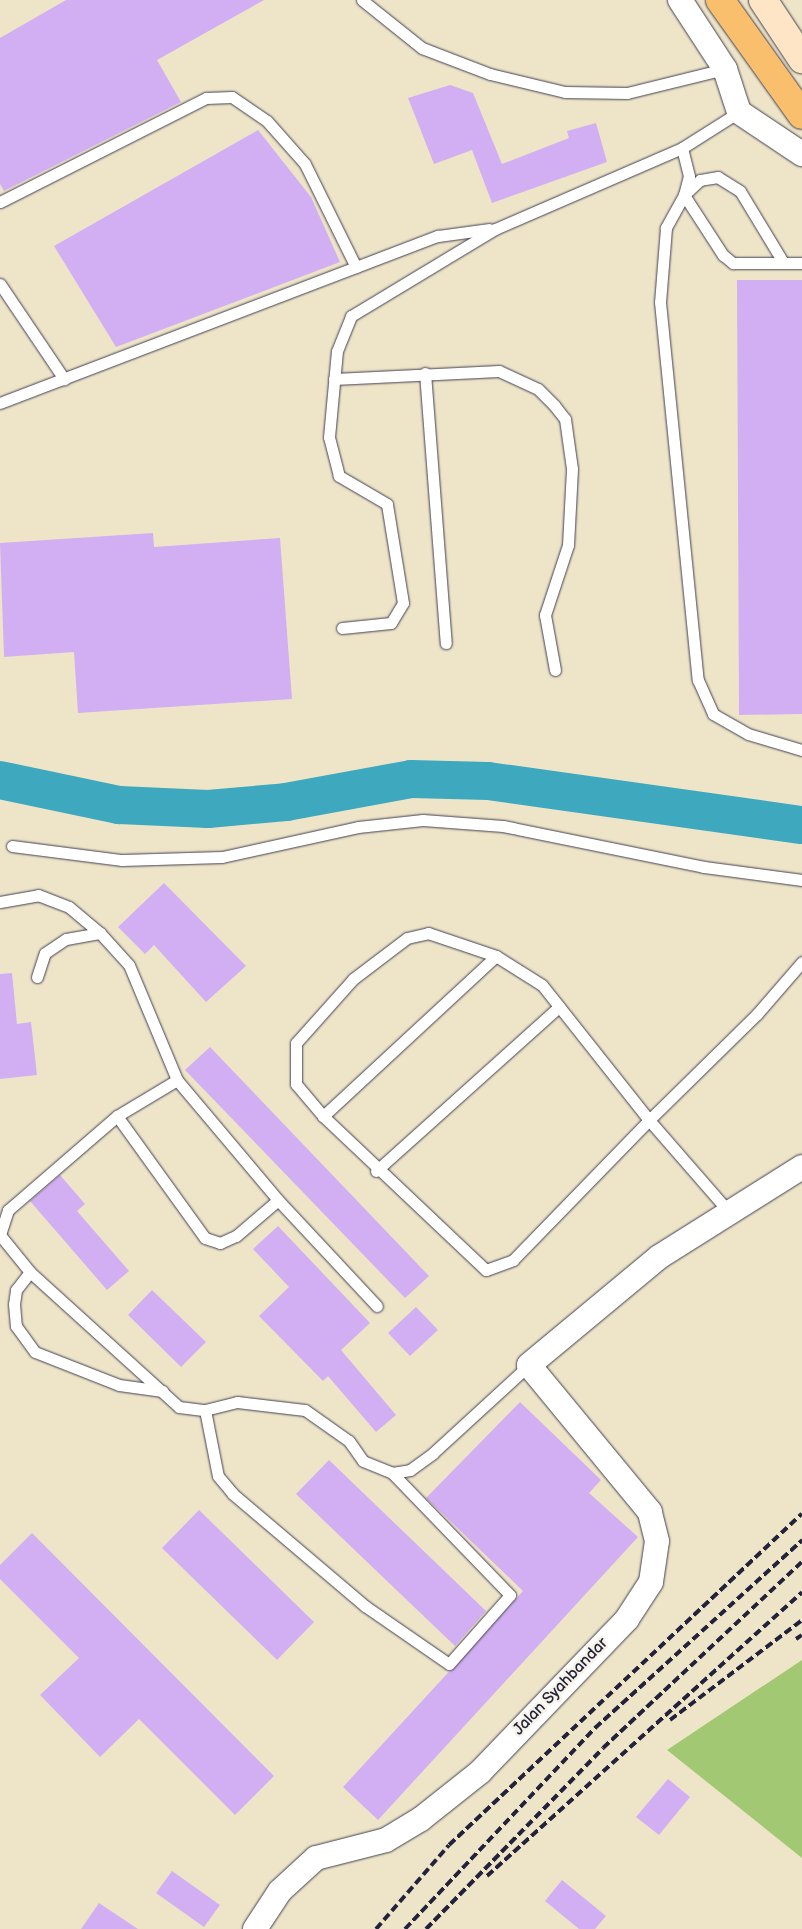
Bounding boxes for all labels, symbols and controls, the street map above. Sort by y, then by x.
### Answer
street label: Jalan Syahbandar [509,1634,613,1740]

